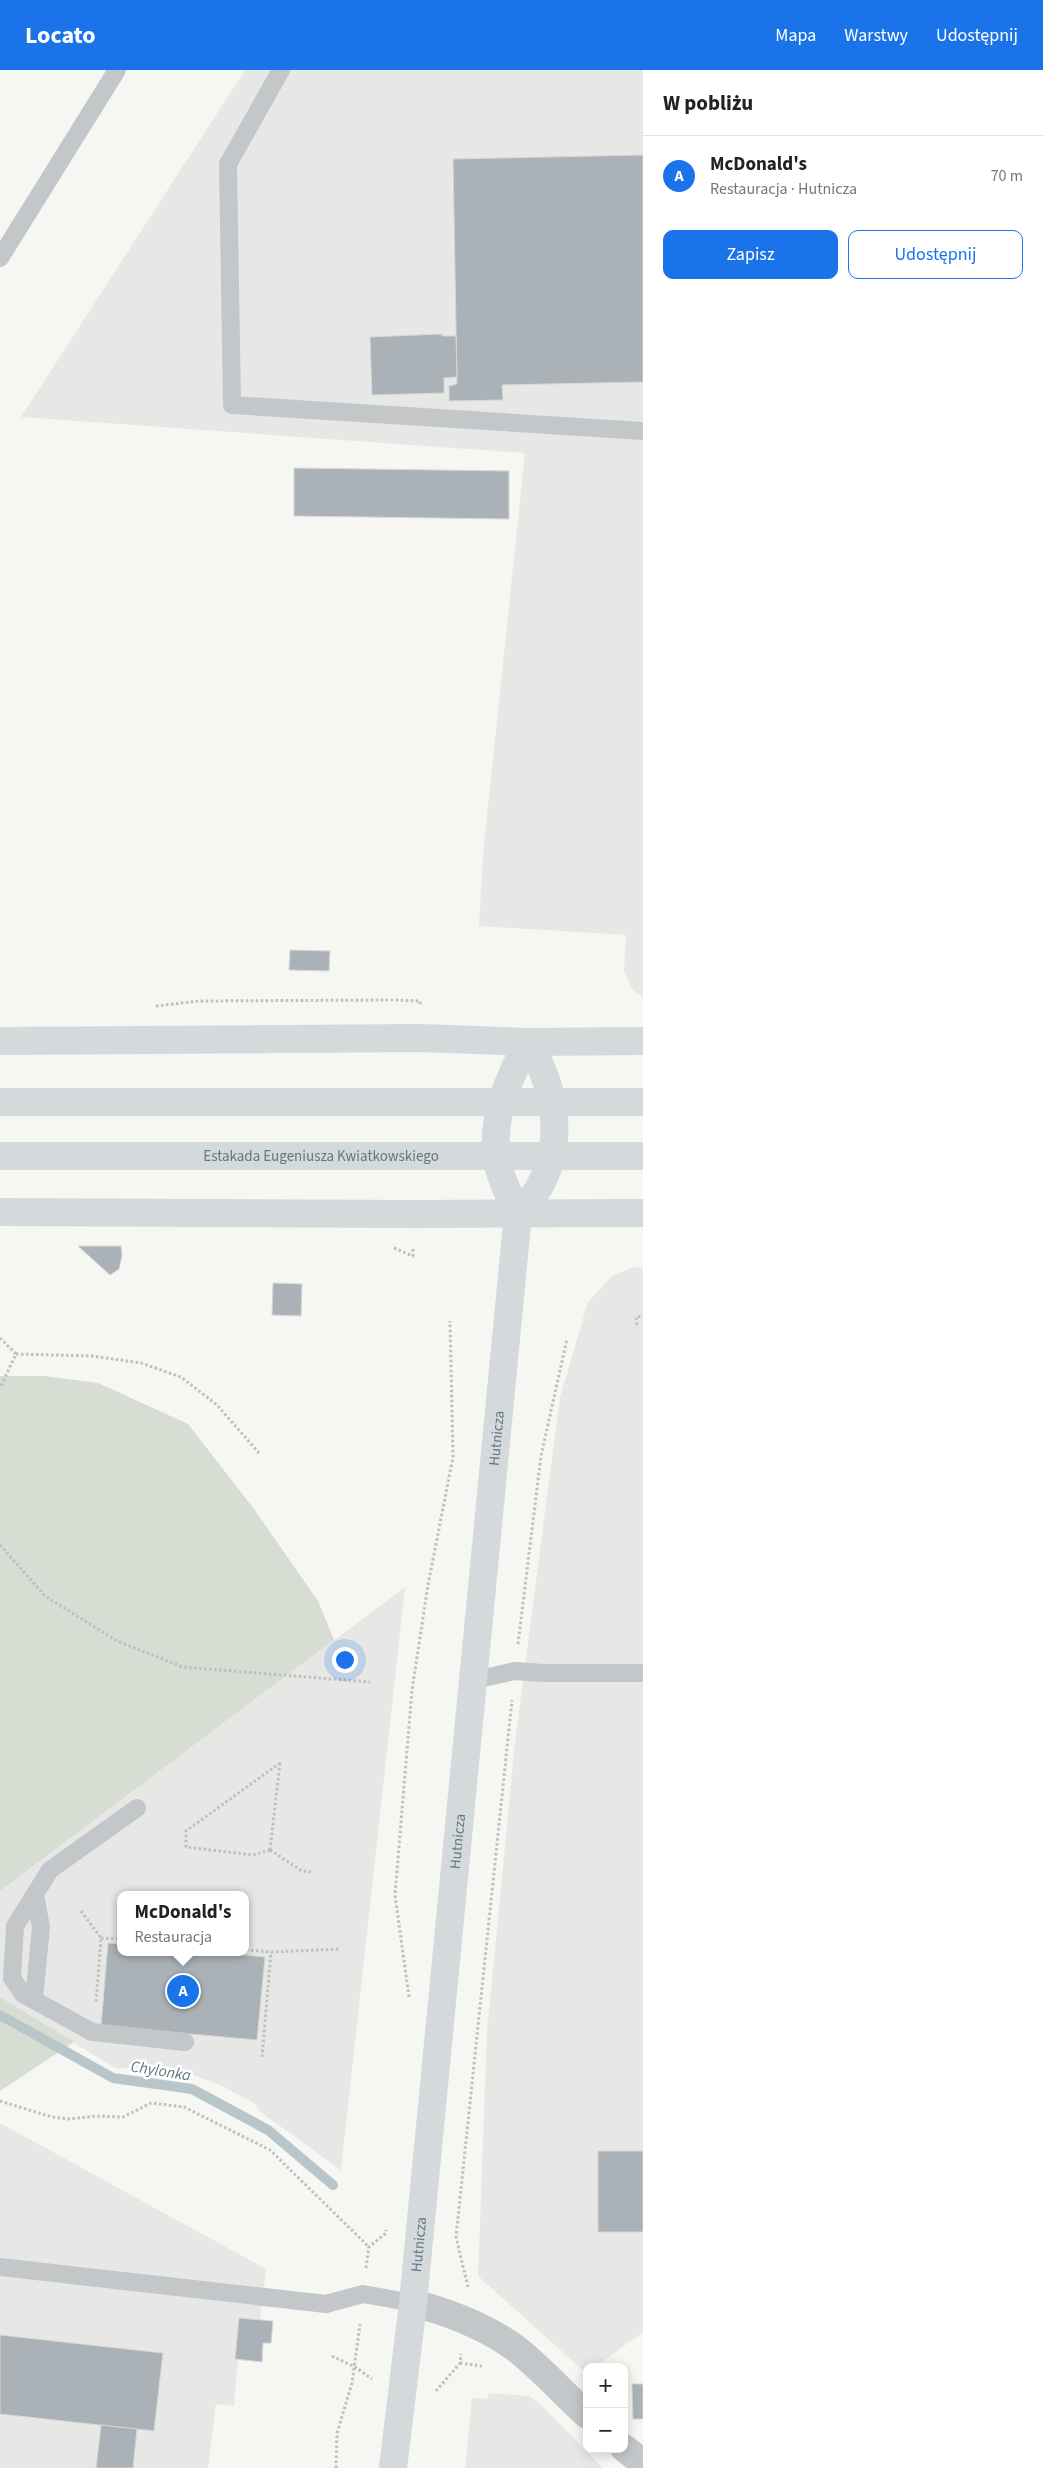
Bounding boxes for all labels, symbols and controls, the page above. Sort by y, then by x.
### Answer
text: Locato [25,18,96,53]
text: Mapa [775,23,816,48]
text: Warstwy [844,23,908,48]
text: Udostępnij [936,23,1018,48]
text: W pobliżu [663,88,753,118]
text: McDonald's [710,151,807,178]
text: A [674,165,684,187]
text: 70 m [991,165,1023,187]
text: Restauracja · Hutnicza [710,178,857,200]
button: Zapisz [663,230,838,279]
button: Udostępnij [848,230,1023,279]
street label: Estakada Eugeniusza Kwiatkowskiego [203,1146,439,1167]
street label: Hutnicza [484,1410,510,1467]
your location [332,1647,358,1673]
street label: Hutnicza [445,1813,471,1870]
popup [117,1891,249,1956]
text: McDonald's [135,1899,231,1926]
text: Restauracja [135,1926,212,1948]
pin: A [167,1972,199,2010]
water label: Chylonka [129,2055,193,2087]
street label: Hutnicza [406,2216,432,2273]
map controls [583,2363,628,2453]
button: + [583,2363,628,2408]
button: − [583,2408,628,2453]

